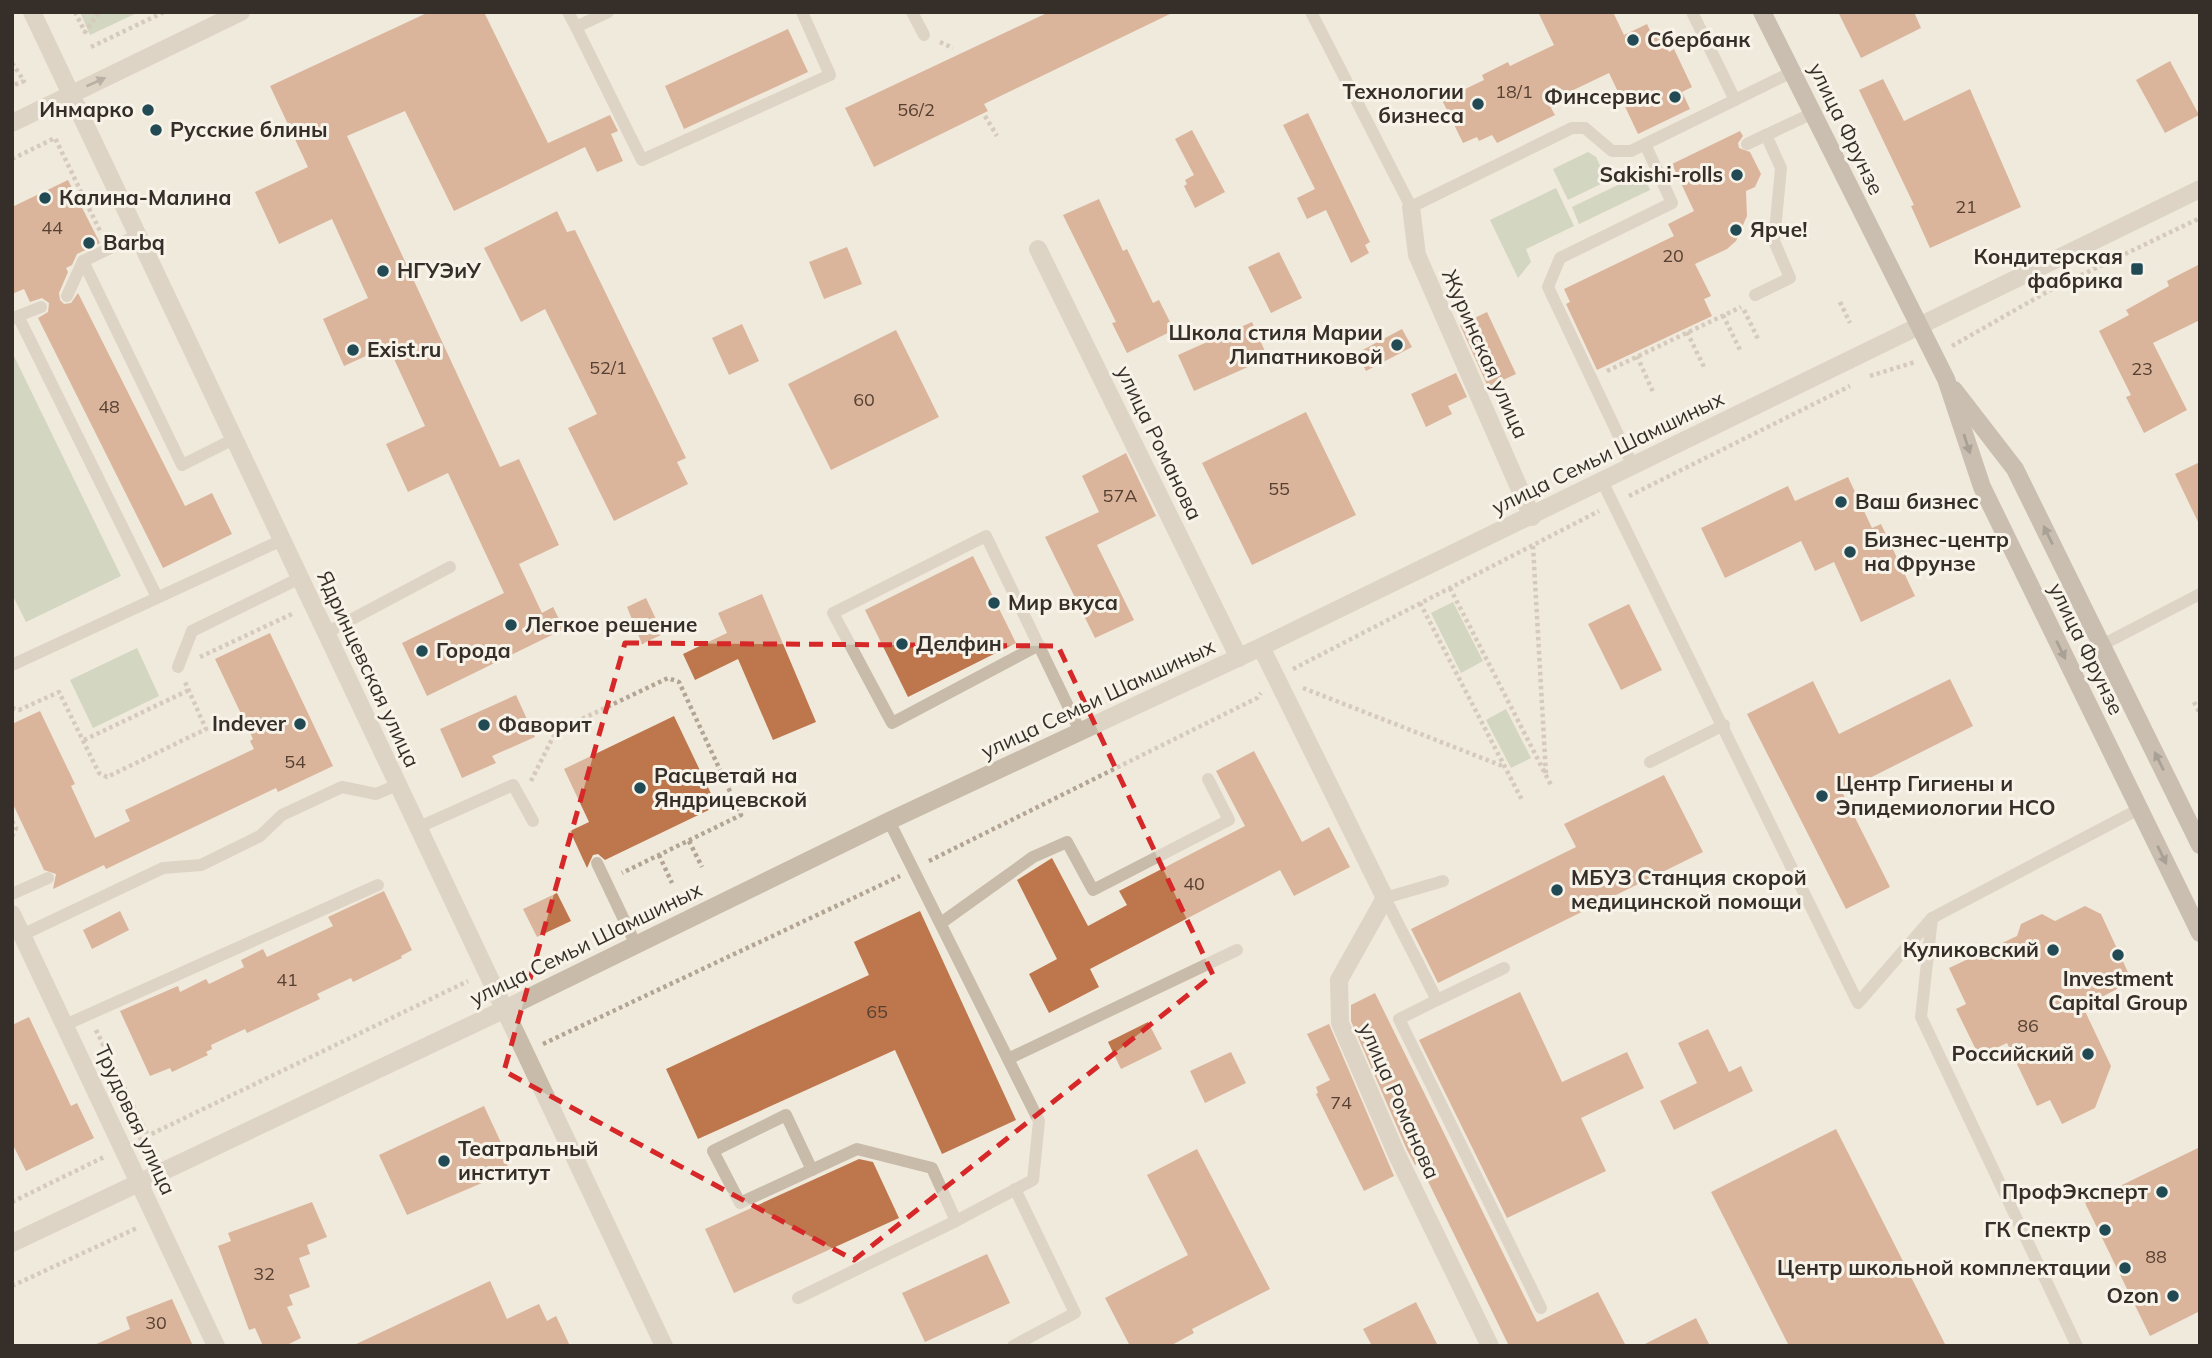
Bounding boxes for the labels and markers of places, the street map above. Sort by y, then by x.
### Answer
place label: Сбербанк [1647,26,1751,52]
marker: Сбербанк [1625,32,1641,48]
place label: Технологии бизнеса [1343,78,1464,128]
place label: Финсервис [1544,83,1661,109]
marker: Финсервис [1667,89,1683,105]
place label: Инмарко [39,96,134,122]
marker: Технологии бизнеса [1470,96,1486,112]
marker: Инмарко [140,102,156,118]
place label: Русские блины [170,116,328,142]
marker: Русские блины [148,122,164,138]
place label: Sakishi-rolls [1599,161,1723,187]
marker: Sakishi-rolls [1729,167,1745,183]
place label: Калина-Малина [59,184,232,210]
marker: Калина-Малина [37,190,53,206]
place label: Ярче! [1750,216,1807,242]
marker: Ярче! [1728,222,1744,238]
place label: Barbq [103,229,165,255]
marker: Barbq [81,235,97,251]
place label: Кондитерская фабрика [1973,243,2123,293]
place label: НГУЭиУ [397,257,481,283]
marker: Кондитерская фабрика [2129,261,2145,277]
marker: НГУЭиУ [375,263,391,279]
place label: Школа стиля Марии Липатниковой [1168,319,1383,369]
place label: Exist.ru [367,336,441,362]
marker: Школа стиля Марии Липатниковой [1389,337,1405,353]
marker: Exist.ru [345,342,361,358]
place label: Ваш бизнес [1855,488,1979,514]
marker: Ваш бизнес [1833,494,1849,510]
place label: Бизнес-центр на Фрунзе [1864,526,2009,576]
marker: Бизнес-центр на Фрунзе [1842,544,1858,560]
place label: Мир вкуса [1008,589,1118,615]
marker: Мир вкуса [986,595,1002,611]
place label: Легкое решение [525,611,698,637]
marker: Легкое решение [503,617,519,633]
place label: Делфин [916,630,1002,656]
marker: Делфин [894,636,910,652]
place label: Города [436,637,511,663]
marker: Города [414,643,430,659]
place label: Indever [212,710,287,736]
place label: Фаворит [498,711,592,737]
marker: Indever [292,716,308,732]
marker: Фаворит [476,717,492,733]
place label: Расцветай на Яндрицевской [654,762,807,812]
place label: Центр Гигиены и Эпидемиологии НСО [1836,770,2055,820]
marker: Расцветай на Яндрицевской [632,780,648,796]
marker: Центр Гигиены и Эпидемиологии НСО [1814,788,1830,804]
place label: МБУЗ Станция скорой медицинской помощи [1571,864,1807,914]
marker: МБУЗ Станция скорой медицинской помощи [1549,882,1565,898]
place label: Куликовский [1903,936,2039,962]
marker: Куликовский [2045,942,2061,958]
marker: Investment Capital Group [2110,947,2126,963]
place label: Investment Capital Group [2048,965,2188,1015]
place label: Российский [1951,1040,2074,1066]
marker: Российский [2080,1046,2096,1062]
place label: Театральный институт [458,1135,598,1185]
marker: Театральный институт [436,1153,452,1169]
place label: ПрофЭксперт [2002,1178,2149,1204]
marker: ПрофЭксперт [2154,1184,2170,1200]
place label: ГК Спектр [1984,1216,2091,1242]
marker: ГК Спектр [2097,1222,2113,1238]
place label: Центр школьной комплектации [1777,1254,2111,1280]
marker: Центр школьной комплектации [2117,1260,2133,1276]
place label: Ozon [2107,1282,2159,1308]
marker: Ozon [2165,1288,2181,1304]

